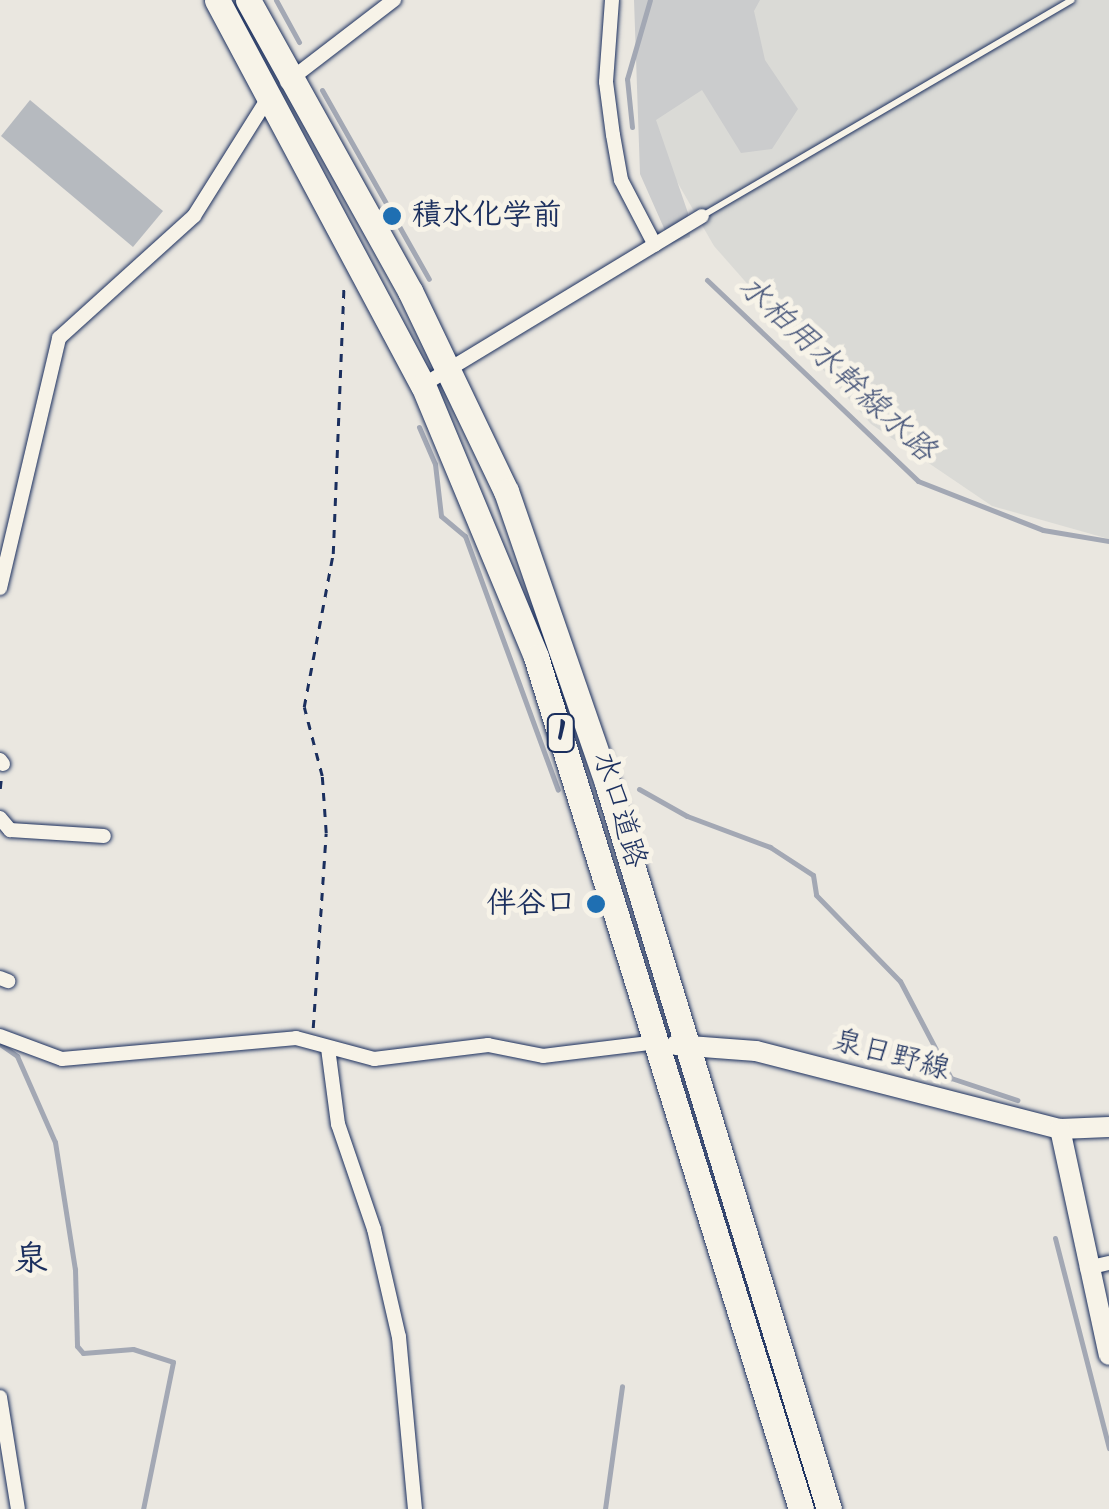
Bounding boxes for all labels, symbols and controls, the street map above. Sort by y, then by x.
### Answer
place label: 積水化学前 [412,198,562,234]
marker: 積水化学前 [381,205,403,227]
water label: 水柏用水幹線水路 [729,269,943,471]
road number: 1 [546,710,576,756]
street label: 水口道路 [584,747,654,873]
place label: 伴谷口 [486,886,576,922]
marker: 伴谷口 [585,893,607,915]
street label: 泉日野線 [828,1023,954,1089]
district label: 泉 [14,1240,48,1282]

